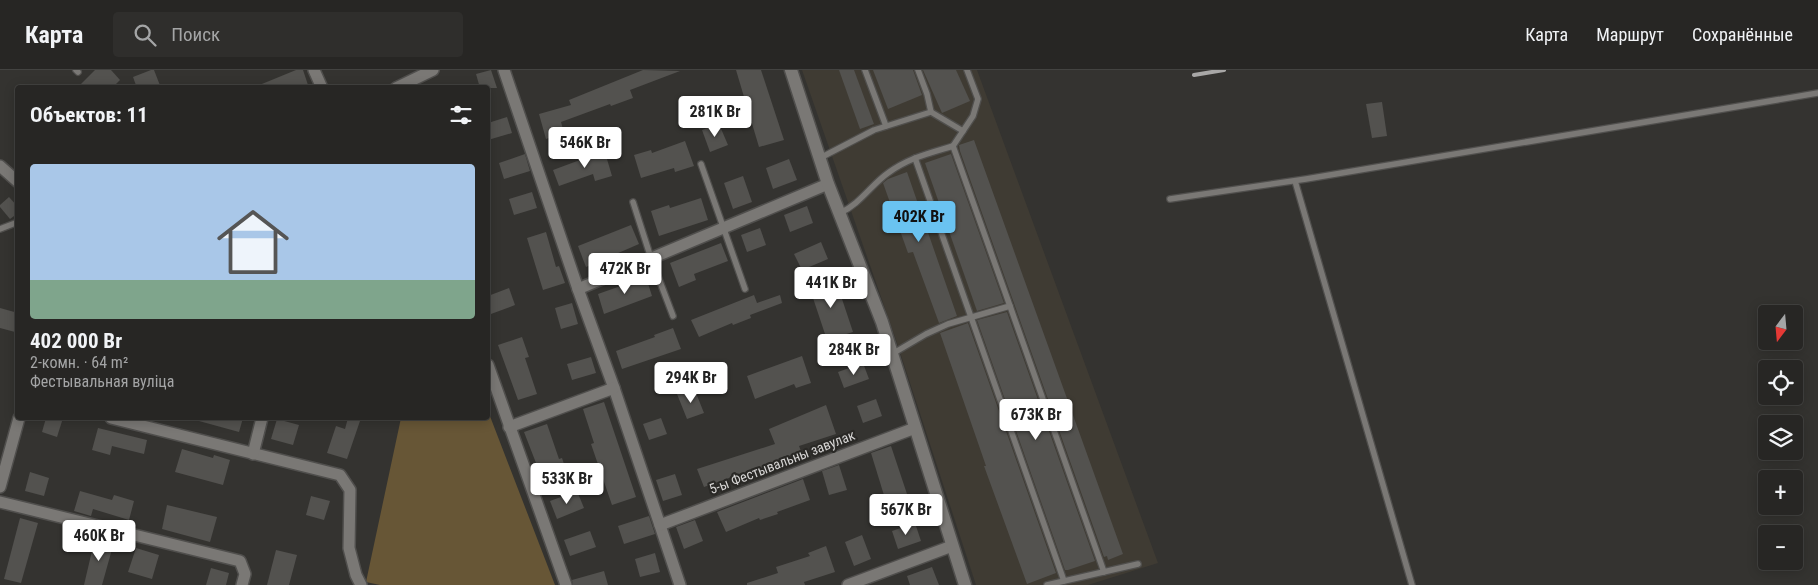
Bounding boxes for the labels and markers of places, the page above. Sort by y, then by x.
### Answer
pin: 281K Br [669,96,761,138]
pin: 546K Br [539,126,631,169]
pin: 402K Br [873,200,965,243]
pin: 472K Br [579,252,671,295]
pin: 441K Br [785,266,877,309]
pin: 284K Br [808,334,900,376]
pin: 294K Br [645,362,737,404]
pin: 673K Br [990,398,1082,441]
pin: 533K Br [521,462,613,505]
pin: 567K Br [860,494,952,536]
pin: 460K Br [53,520,145,562]

